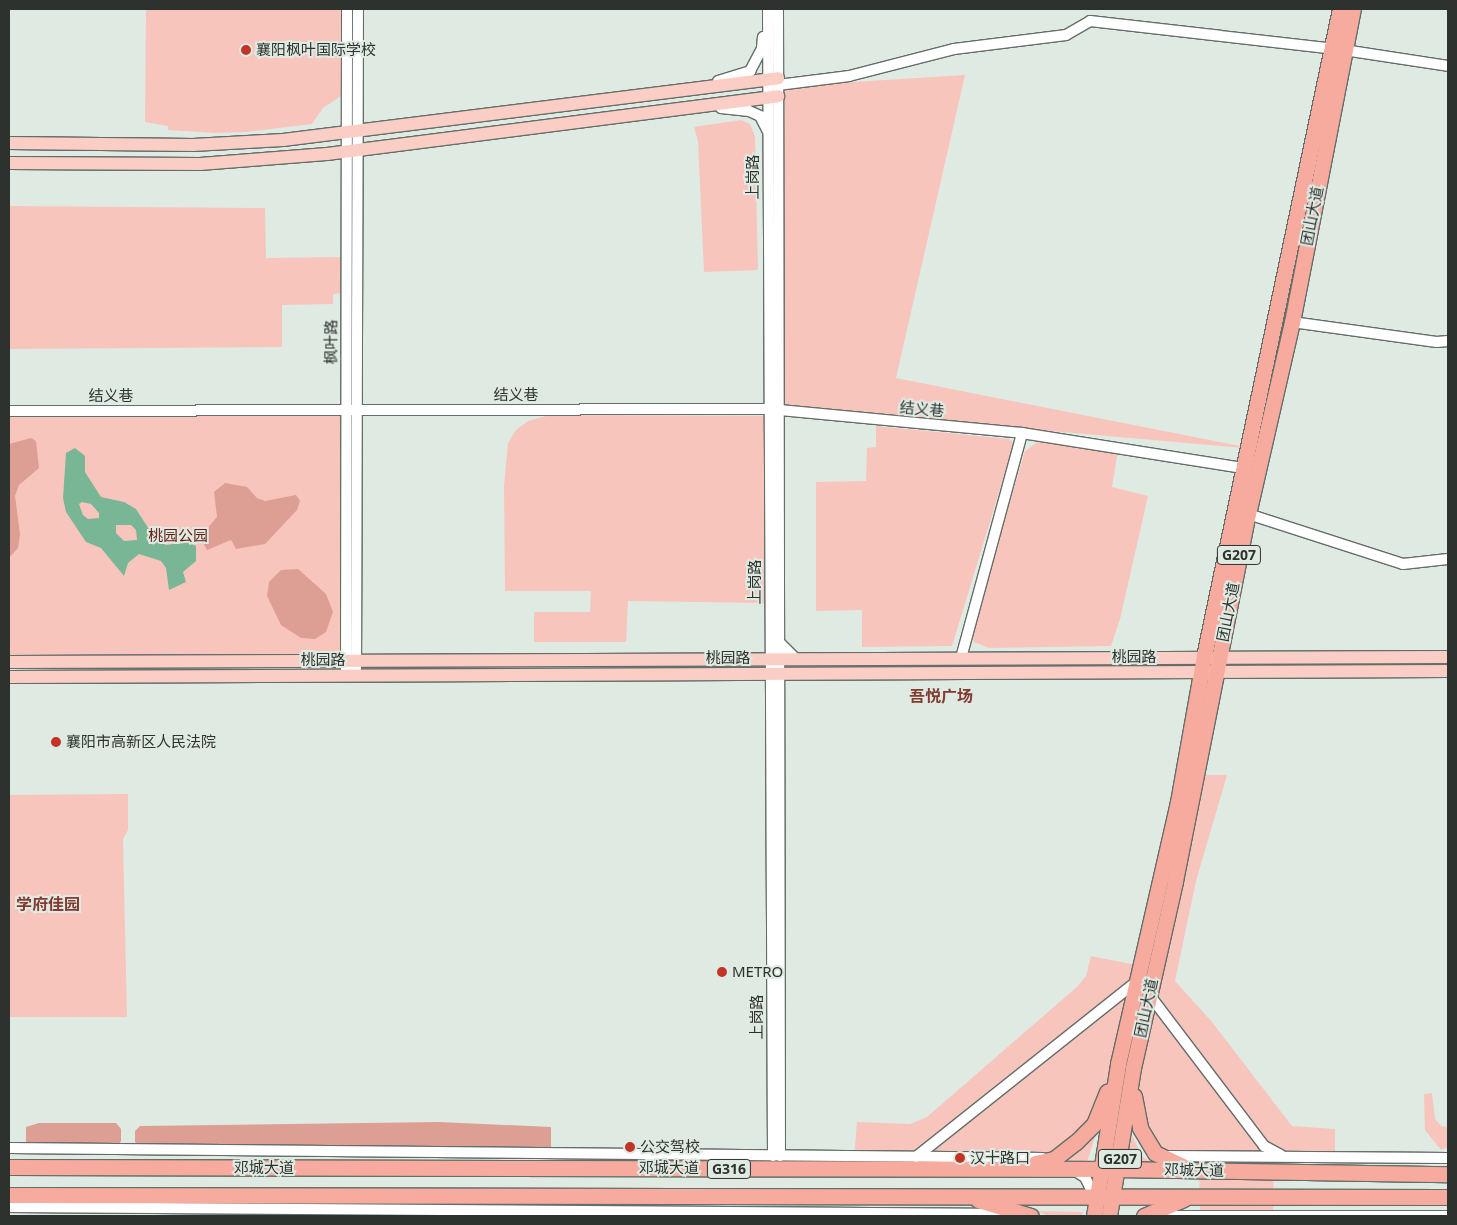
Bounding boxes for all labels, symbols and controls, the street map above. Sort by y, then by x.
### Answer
place label: 襄阳枫叶国际学校 [256,41,376,59]
marker: 襄阳枫叶国际学校 [240,44,252,56]
street label: 上岗路 [744,155,762,199]
street label: 团山大道 [1297,185,1327,247]
street label: 枫叶路 [322,320,340,364]
street label: 结义巷 [494,386,538,404]
street label: 结义巷 [89,387,133,405]
street label: 结义巷 [899,398,945,420]
park label: 桃园公园 [148,527,208,545]
road number: G207 [1216,544,1262,566]
street label: 上岗路 [746,560,764,604]
street label: 团山大道 [1213,581,1243,643]
street label: 桃园路 [1112,648,1156,666]
street label: 桃园路 [706,649,750,667]
street label: 桃园路 [301,651,345,669]
district label: 吾悦广场 [909,686,973,706]
place label: 襄阳市高新区人民法院 [66,733,216,751]
marker: 襄阳市高新区人民法院 [50,736,62,748]
district label: 学府佳园 [16,894,80,914]
place label: METRO [732,963,783,981]
marker: METRO [716,966,728,978]
street label: 团山大道 [1131,977,1161,1039]
street label: 上岗路 [748,995,766,1039]
place label: 公交驾校 [640,1138,700,1156]
marker: 公交驾校 [624,1141,636,1153]
road number: G207 [1098,1148,1142,1170]
place label: 汉十路口 [970,1149,1030,1167]
marker: 汉十路口 [954,1152,966,1164]
road number: G316 [706,1158,752,1180]
street label: 邓城大道 [234,1159,294,1177]
street label: 邓城大道 [639,1159,699,1177]
street label: 邓城大道 [1164,1160,1224,1180]

